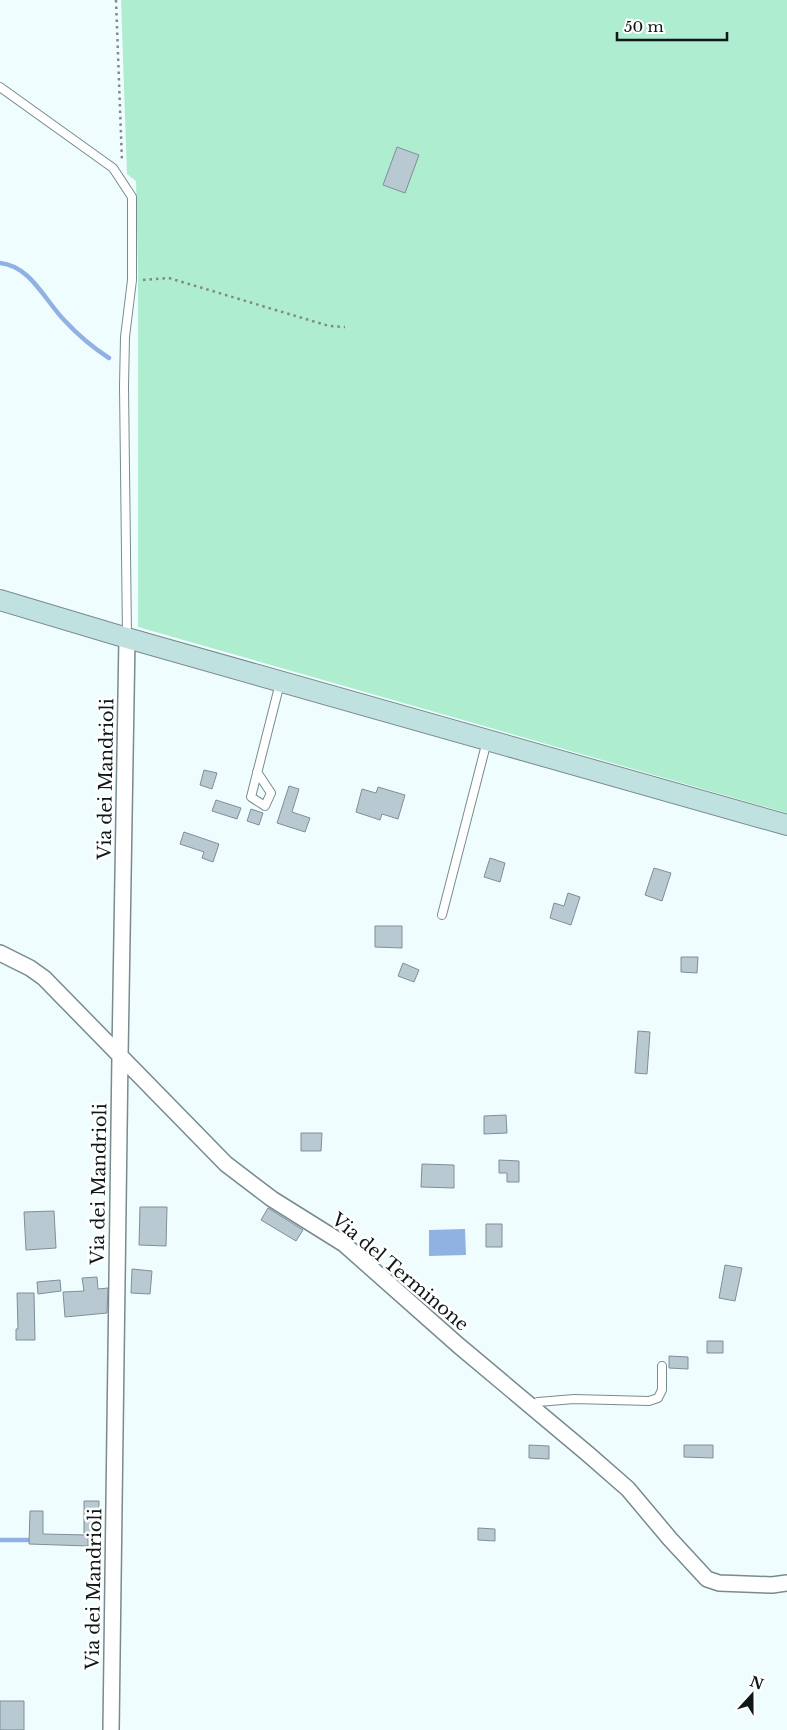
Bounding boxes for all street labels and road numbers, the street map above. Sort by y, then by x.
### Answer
street label: Via dei Mandrioli [94,698,118,861]
street label: Via dei Mandrioli [87,1103,111,1266]
street label: Via del Terminone [326,1208,473,1336]
street label: Via dei Mandrioli [82,1508,106,1671]

